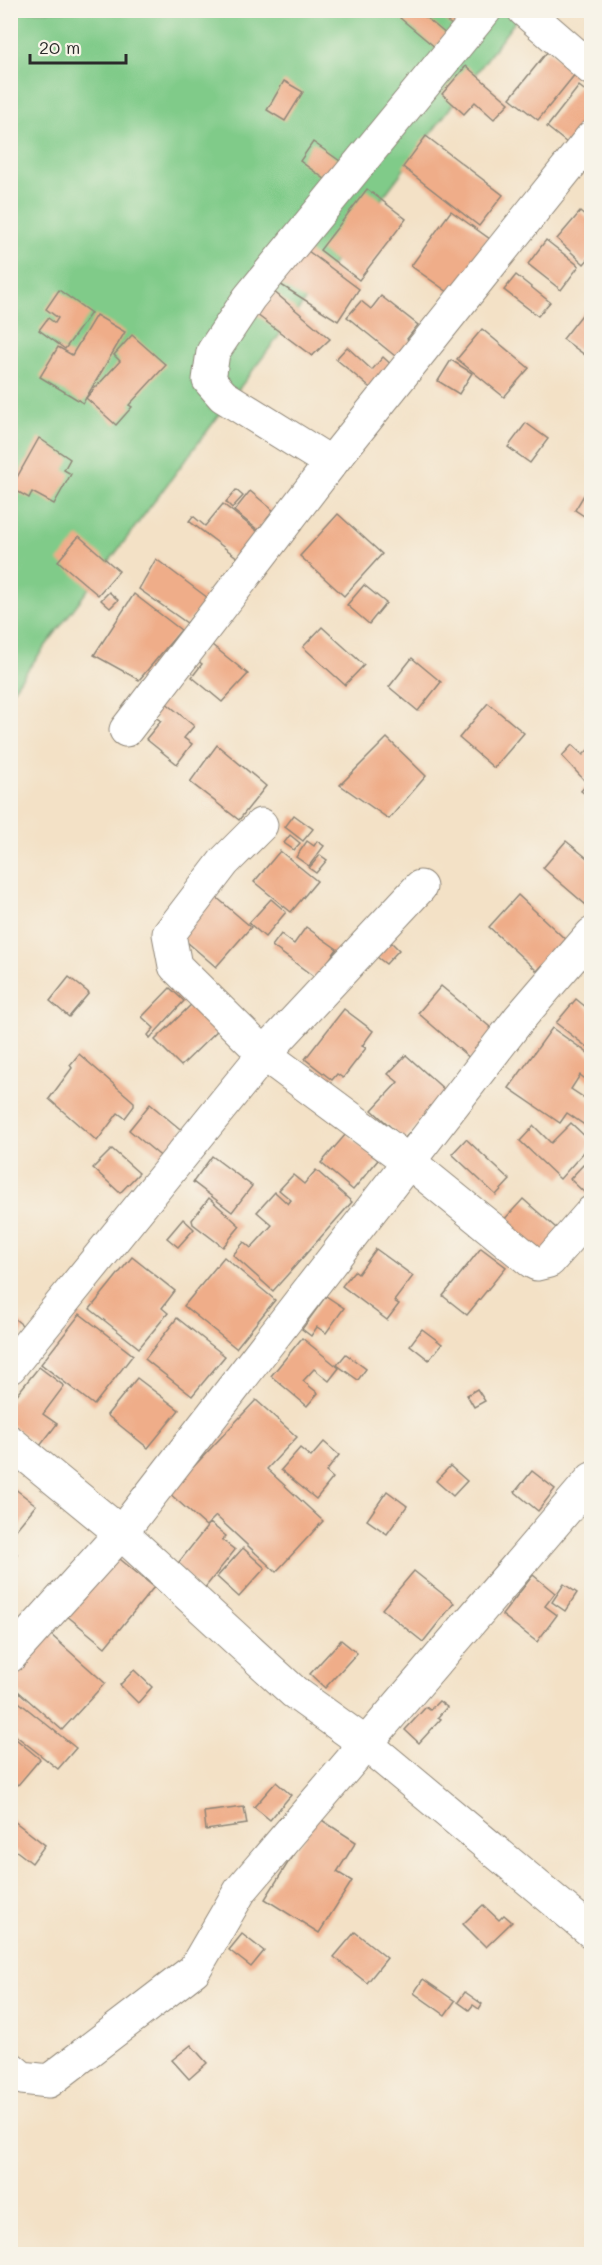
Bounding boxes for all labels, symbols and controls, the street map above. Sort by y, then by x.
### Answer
scale bar [30,27,126,65]
text: 20 m [39,35,80,59]

